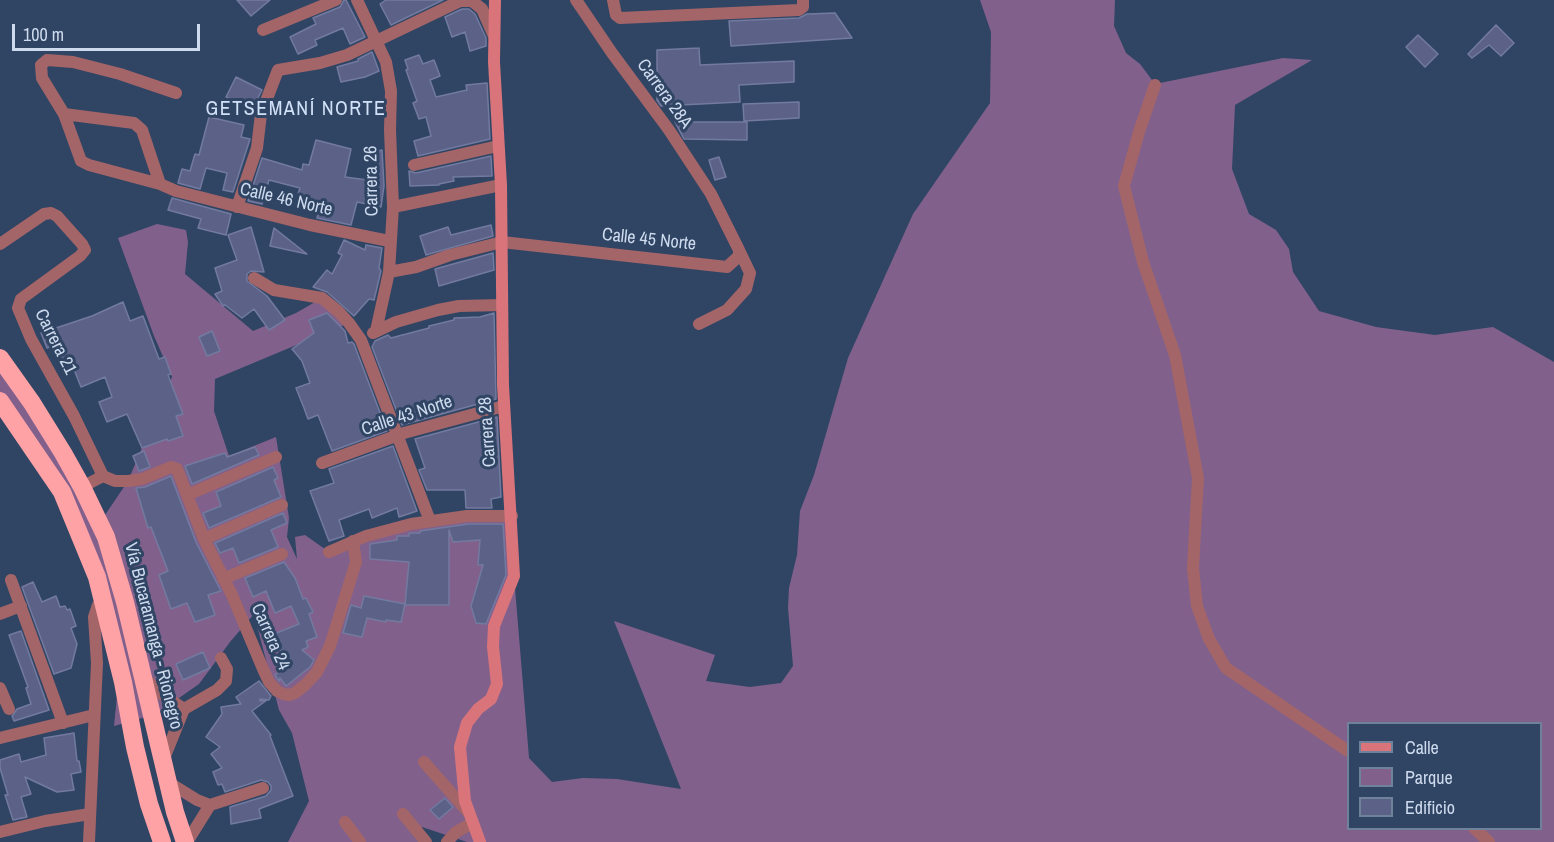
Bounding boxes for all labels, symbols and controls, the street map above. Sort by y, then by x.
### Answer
scale bar [15,12,202,50]
text: 100 m [23,22,64,47]
street label: Carrera 28A [632,55,696,133]
district label: GETSEMANÍ NORTE [206,98,386,122]
street label: Carrera 26 [361,146,383,216]
street label: Calle 46 Norte [238,179,334,221]
street label: Calle 45 Norte [601,224,697,256]
street label: Carrera 21 [29,306,81,378]
street label: Calle 43 Norte [359,391,455,441]
street label: Carrera 28 [475,396,501,468]
street label: Vía Bucaramanga - Rionegro [119,540,187,732]
street label: Carrera 24 [246,600,294,674]
legend [1347,722,1542,830]
text: Calle [1405,735,1439,760]
text: Parque [1405,765,1453,790]
text: Edificio [1405,795,1455,820]

